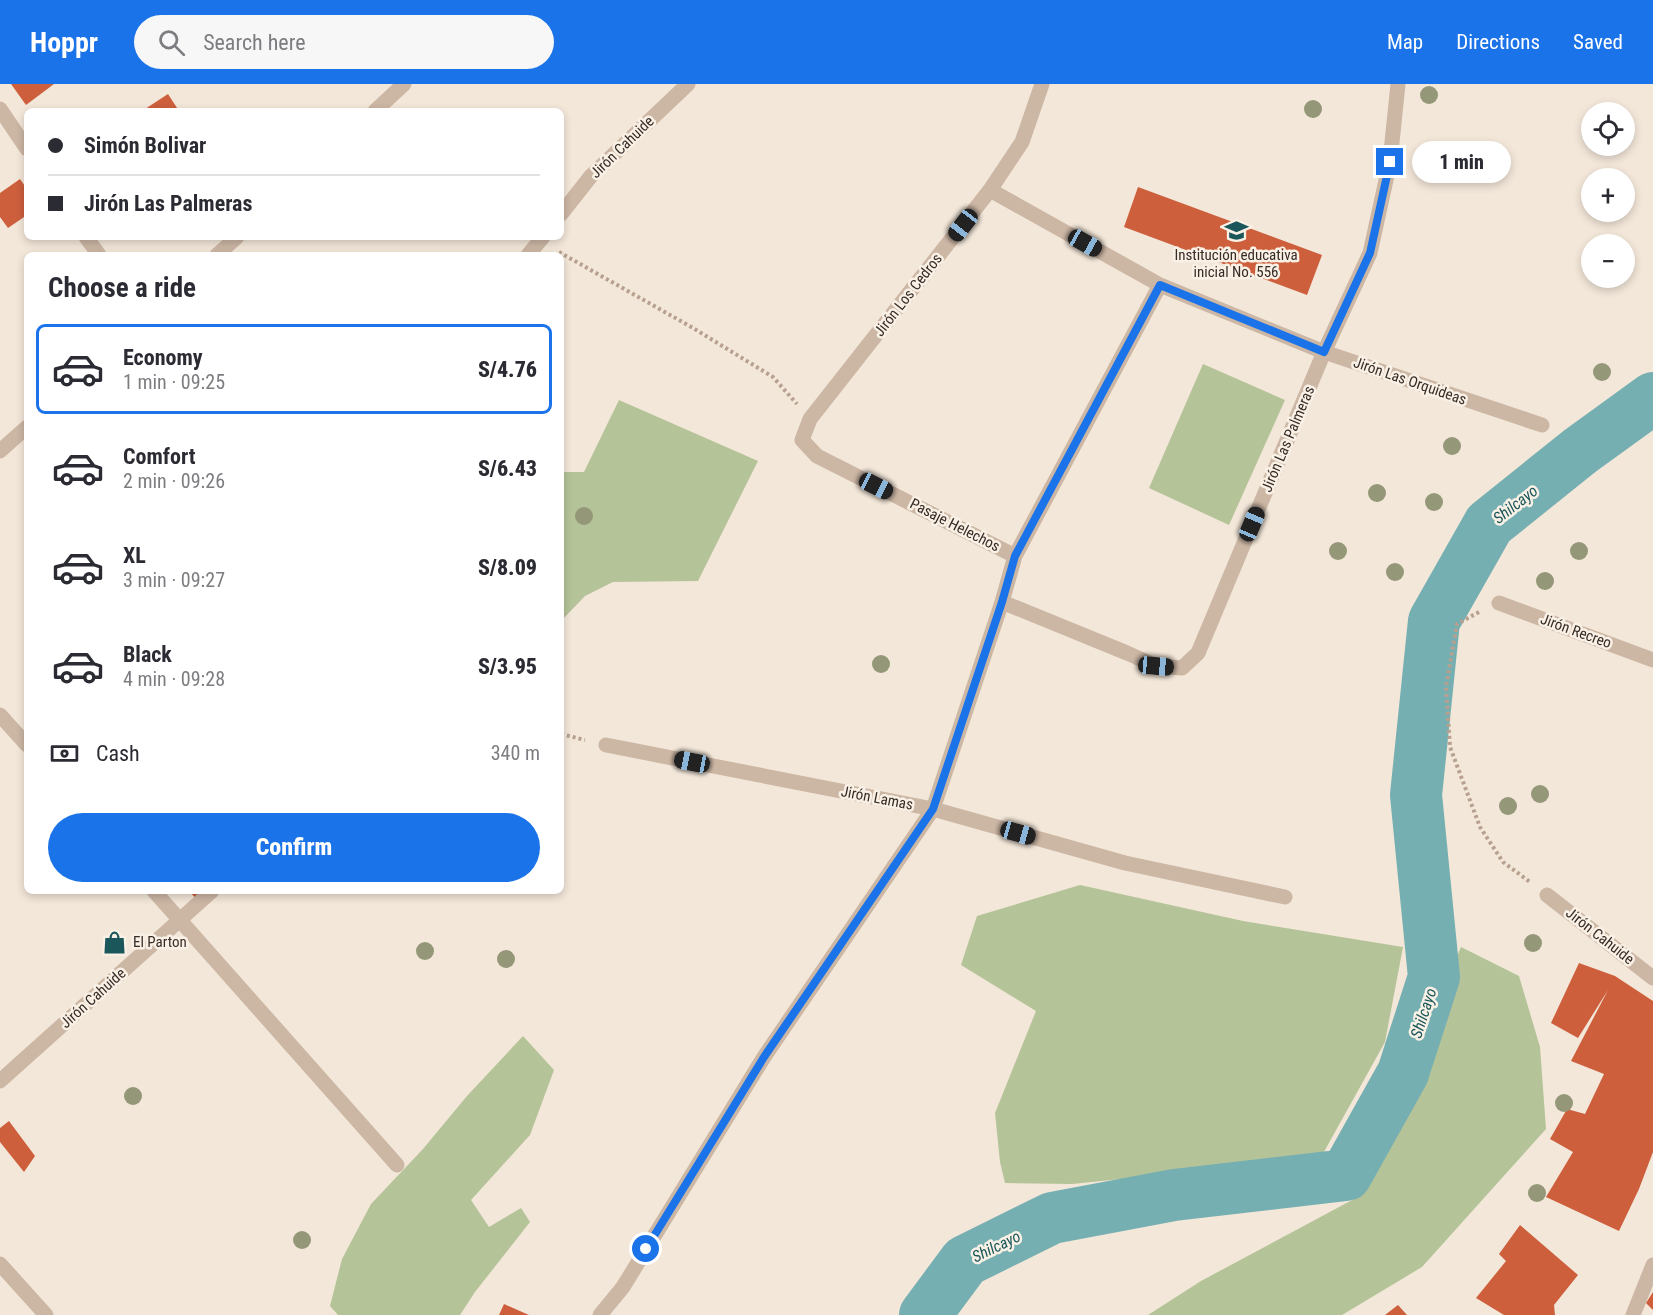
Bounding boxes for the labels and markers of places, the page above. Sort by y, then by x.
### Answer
school or university icon: Institución educativa inicial No. 556 [1223,218,1249,244]
place label: Institución educativa inicial No. 556 [1174,246,1298,281]
shop icon: El Parton [102,929,128,955]
place label: El Parton [133,933,187,951]

